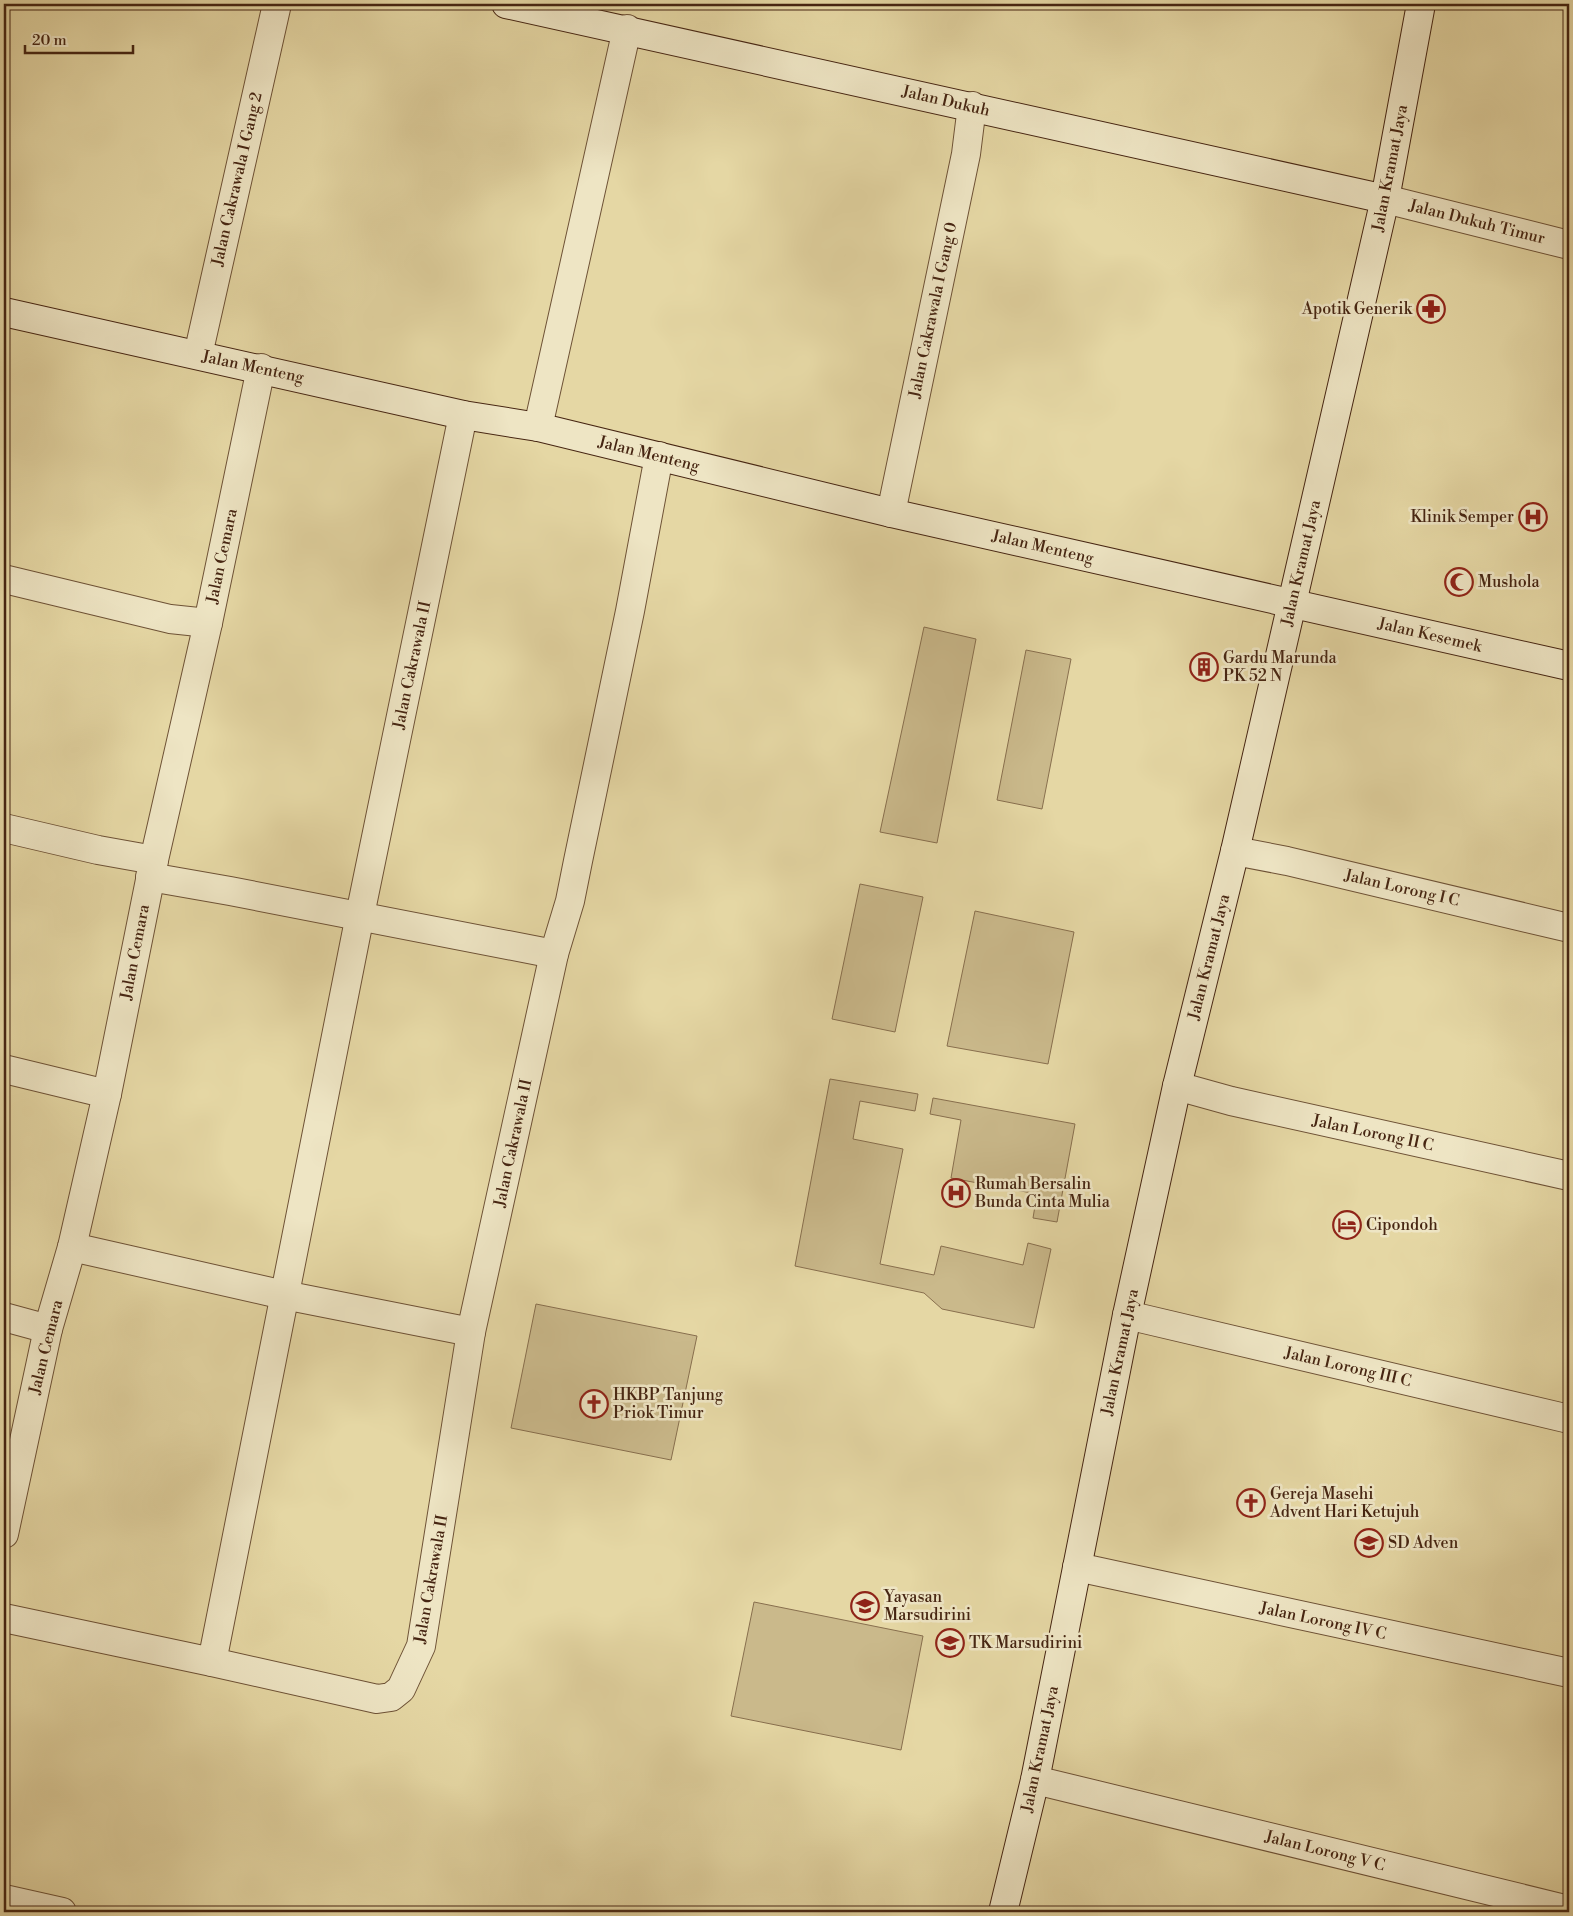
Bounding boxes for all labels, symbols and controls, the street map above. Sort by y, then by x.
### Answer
scale bar [25,22,132,54]
text: 20 m [32,31,67,50]
street label: Jalan Dukuh [899,81,992,121]
street label: Jalan Cakrawala I Gang 2 [207,90,267,269]
street label: Jalan Kramat Jaya [1368,102,1412,234]
street label: Jalan Dukuh Timur [1406,195,1547,249]
street label: Jalan Cakrawala I Gang 0 [904,220,961,401]
pharmacy icon: Apotik Generik [1416,294,1446,324]
place label: Apotik Generik [1301,299,1414,319]
street label: Jalan Menteng [199,346,307,388]
street label: Jalan Menteng [595,432,702,476]
street label: Jalan Kramat Jaya [1277,497,1325,629]
hospital icon: Klinik Semper [1518,502,1548,532]
street label: Jalan Cemara [202,506,242,606]
place label: Klinik Semper [1410,507,1514,527]
street label: Jalan Menteng [989,525,1096,569]
mosque icon: Mushola [1444,567,1474,597]
place label: Mushola [1478,572,1541,592]
street label: Jalan Cakrawala II [388,599,435,732]
street label: Jalan Kesemek [1375,613,1485,657]
place label: Gardu Marunda PK 52 N [1223,648,1338,686]
building icon: Gardu Marunda PK 52 N [1189,652,1219,682]
street label: Jalan Lorong I C [1342,865,1461,911]
street label: Jalan Kramat Jaya [1183,891,1234,1023]
street label: Jalan Cemara [116,902,154,1002]
street label: Jalan Cakrawala II [489,1077,536,1210]
street label: Jalan Lorong II C [1310,1110,1435,1156]
place label: Rumah Bersalin Bunda Cinta Mulia [974,1174,1111,1212]
hospital icon: Rumah Bersalin Bunda Cinta Mulia [941,1178,971,1208]
hotel icon: Cipondoh [1332,1210,1362,1240]
place label: Cipondoh [1366,1215,1438,1235]
street label: Jalan Kramat Jaya [1097,1286,1143,1418]
street label: Jalan Cemara [24,1297,68,1397]
street label: Jalan Lorong III C [1282,1342,1413,1391]
place label: HKBP Tanjung Priok Timur [613,1385,724,1423]
church icon: HKBP Tanjung Priok Timur [579,1389,609,1419]
place label: Gereja Masehi Advent Hari Ketujuh [1269,1484,1420,1522]
church icon: Gereja Masehi Advent Hari Ketujuh [1236,1488,1266,1518]
street label: Jalan Cakrawala II [410,1513,452,1646]
school or university icon: SD Adven [1354,1528,1384,1558]
place label: SD Adven [1388,1533,1459,1553]
place label: Yayasan Marsudirini [883,1587,971,1625]
school or university icon: Yayasan Marsudirini [850,1591,880,1621]
street label: Jalan Lorong IV C [1257,1598,1388,1644]
school or university icon: TK Marsudirini [935,1628,965,1658]
place label: TK Marsudirini [969,1633,1082,1653]
street label: Jalan Kramat Jaya [1017,1683,1063,1815]
street label: Jalan Lorong V C [1262,1826,1387,1876]

